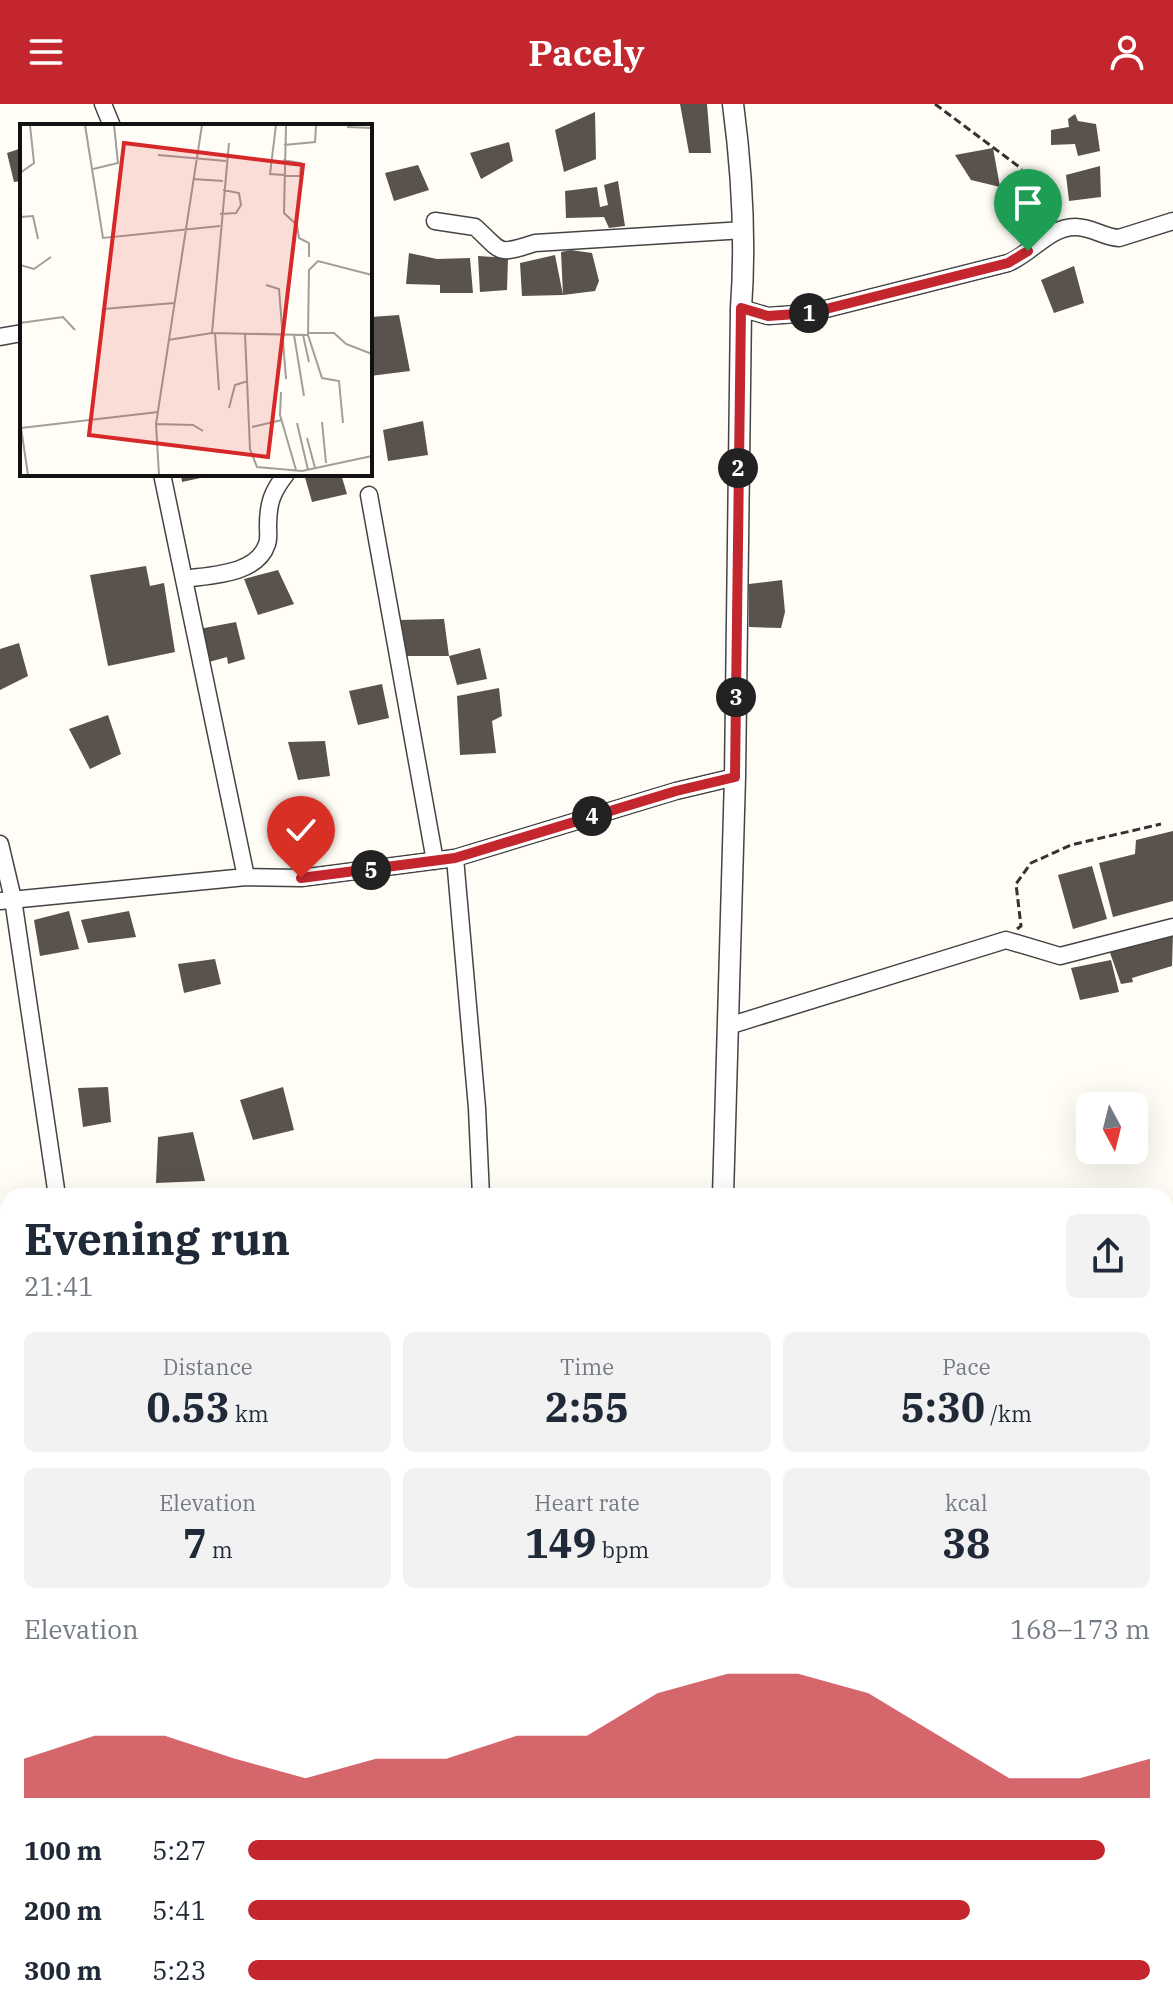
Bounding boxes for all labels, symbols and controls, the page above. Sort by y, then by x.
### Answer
text: Pacely [528,29,645,76]
icon: menu [24,30,68,74]
icon: person [1105,30,1149,74]
inset map [20,124,372,476]
pin [994,169,1062,251]
icon: arrive [1006,181,1050,225]
pin: 1 [789,293,829,333]
text: 1 [802,298,816,327]
pin: 2 [718,448,758,488]
text: 2 [731,453,745,482]
pin: 3 [716,677,756,717]
text: 3 [729,682,743,711]
pin [267,796,335,878]
pin: 4 [572,796,612,836]
text: 4 [585,801,599,830]
icon: check [279,808,323,852]
pin: 5 [351,850,391,890]
text: 5 [364,855,378,884]
north arrow [1076,1092,1148,1164]
map controls [1076,1092,1148,1164]
text: Evening run [24,1210,290,1267]
button: share [1066,1214,1150,1298]
text: 21:41 [24,1269,94,1303]
text: Distance [163,1352,253,1381]
text: Time [560,1352,614,1381]
text: Pace [942,1352,991,1381]
text: 0.53 [147,1381,230,1433]
text: 2:55 [545,1381,629,1433]
text: 5:30 [901,1381,985,1433]
text: km [230,1399,269,1428]
text: /km [985,1399,1032,1428]
text: Elevation [159,1488,256,1517]
text: Heart rate [534,1488,640,1517]
text: kcal [945,1488,988,1517]
text: 7 [183,1517,207,1569]
text: 149 [525,1517,597,1569]
text: 38 [942,1517,990,1569]
text: m [207,1535,233,1564]
text: bpm [597,1535,649,1564]
text: Elevation [24,1612,139,1646]
text: 168–173 m [1010,1612,1150,1646]
text: 100 m [24,1833,102,1867]
text: 5:27 [152,1833,206,1867]
text: 200 m [24,1893,102,1927]
text: 5:41 [152,1893,206,1927]
text: 300 m [24,1953,102,1987]
text: 5:23 [152,1953,206,1987]

